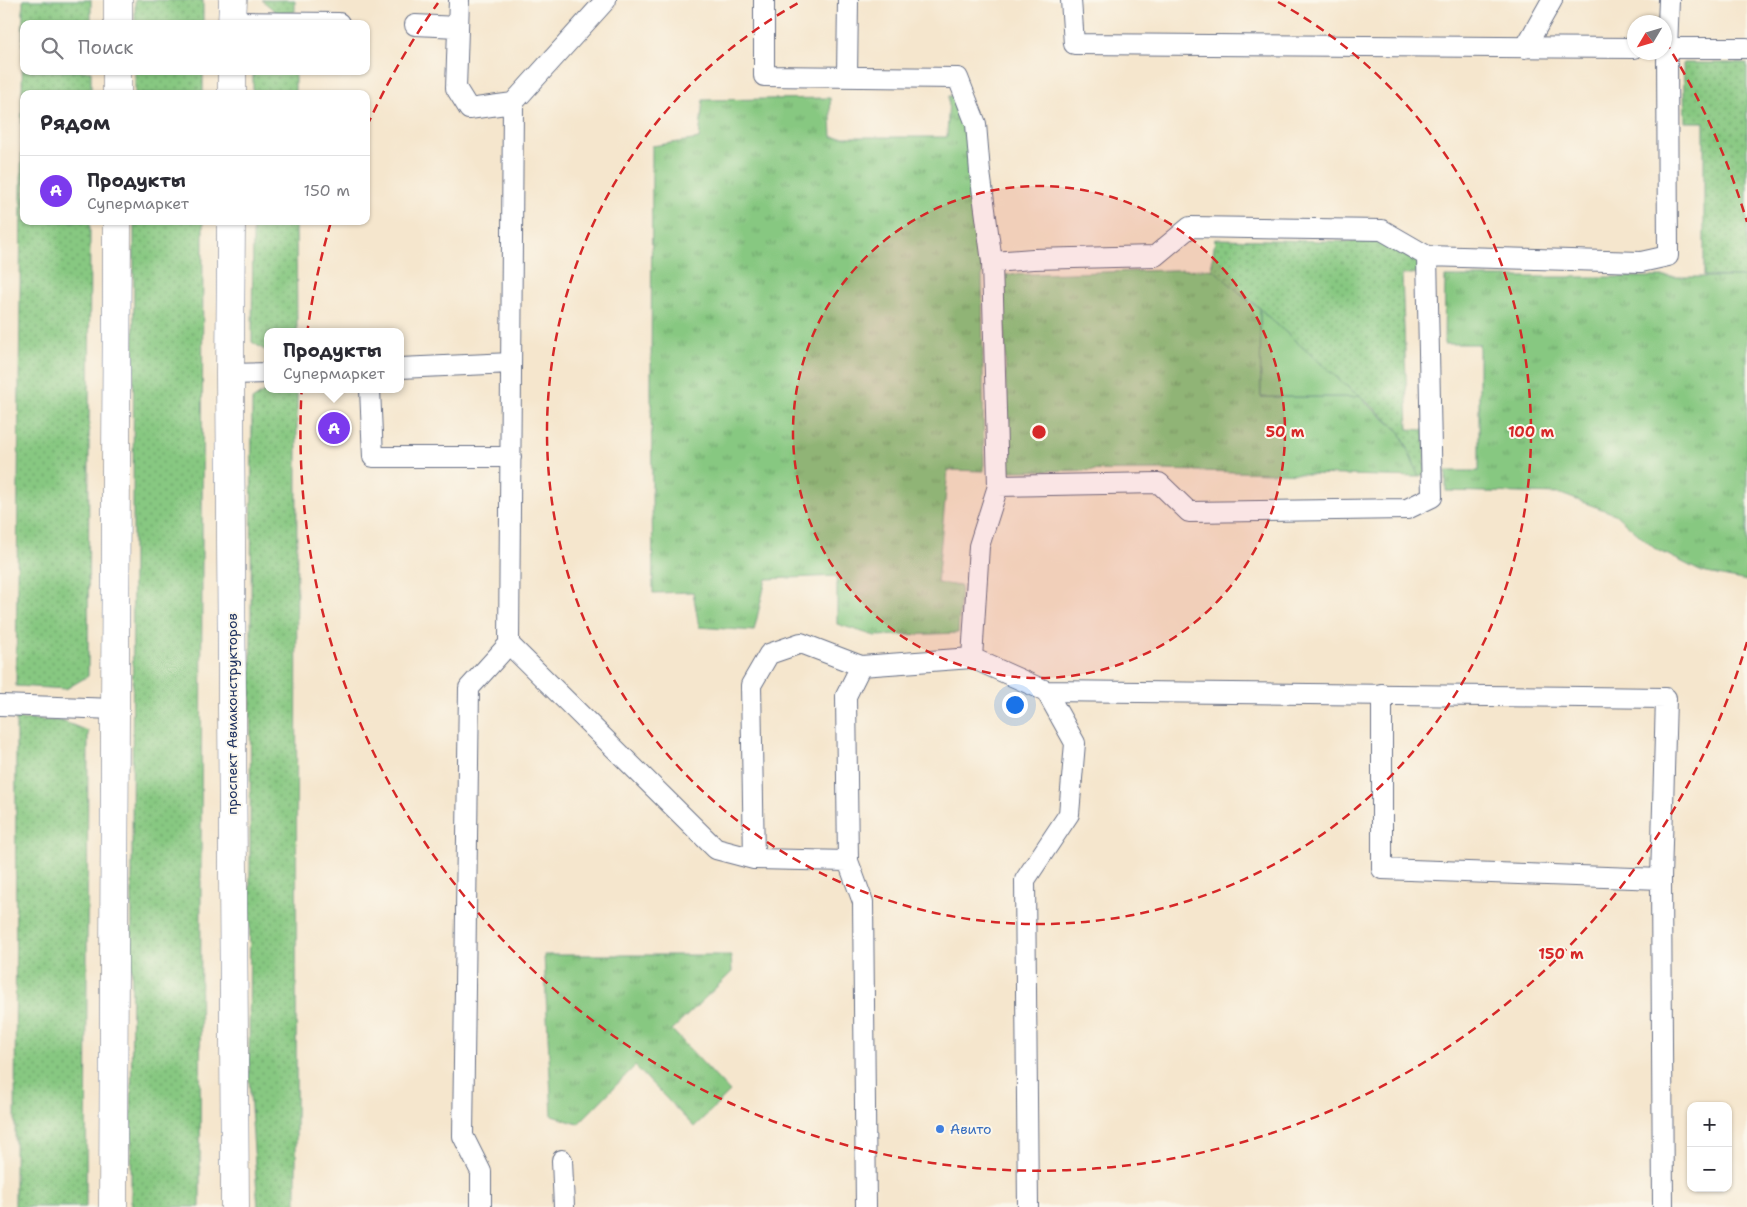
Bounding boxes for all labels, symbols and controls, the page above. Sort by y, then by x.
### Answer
north arrow [1627,15,1672,60]
search box [20,20,370,75]
icon: search [38,34,66,62]
text: Поиск [78,35,133,60]
text: Рядом [40,109,110,137]
text: Продукты [87,168,186,193]
text: A [50,180,62,201]
text: 150 m [303,180,350,201]
text: Супермаркет [87,193,189,214]
popup [264,328,404,393]
text: Продукты [283,338,382,363]
text: Супермаркет [283,363,385,384]
pin: A [318,409,350,447]
text: 50 m [1266,422,1305,442]
text: 100 m [1508,422,1554,442]
centre of rings [1030,423,1048,441]
street label: проспект Авиаконструкторов [223,613,241,815]
your location [1002,692,1028,718]
text: 150 m [1538,944,1584,964]
map controls [1687,1102,1732,1192]
button: + [1687,1102,1732,1147]
place label: Авито [950,1120,991,1138]
marker: Авито [934,1123,946,1135]
button: − [1687,1147,1732,1192]

